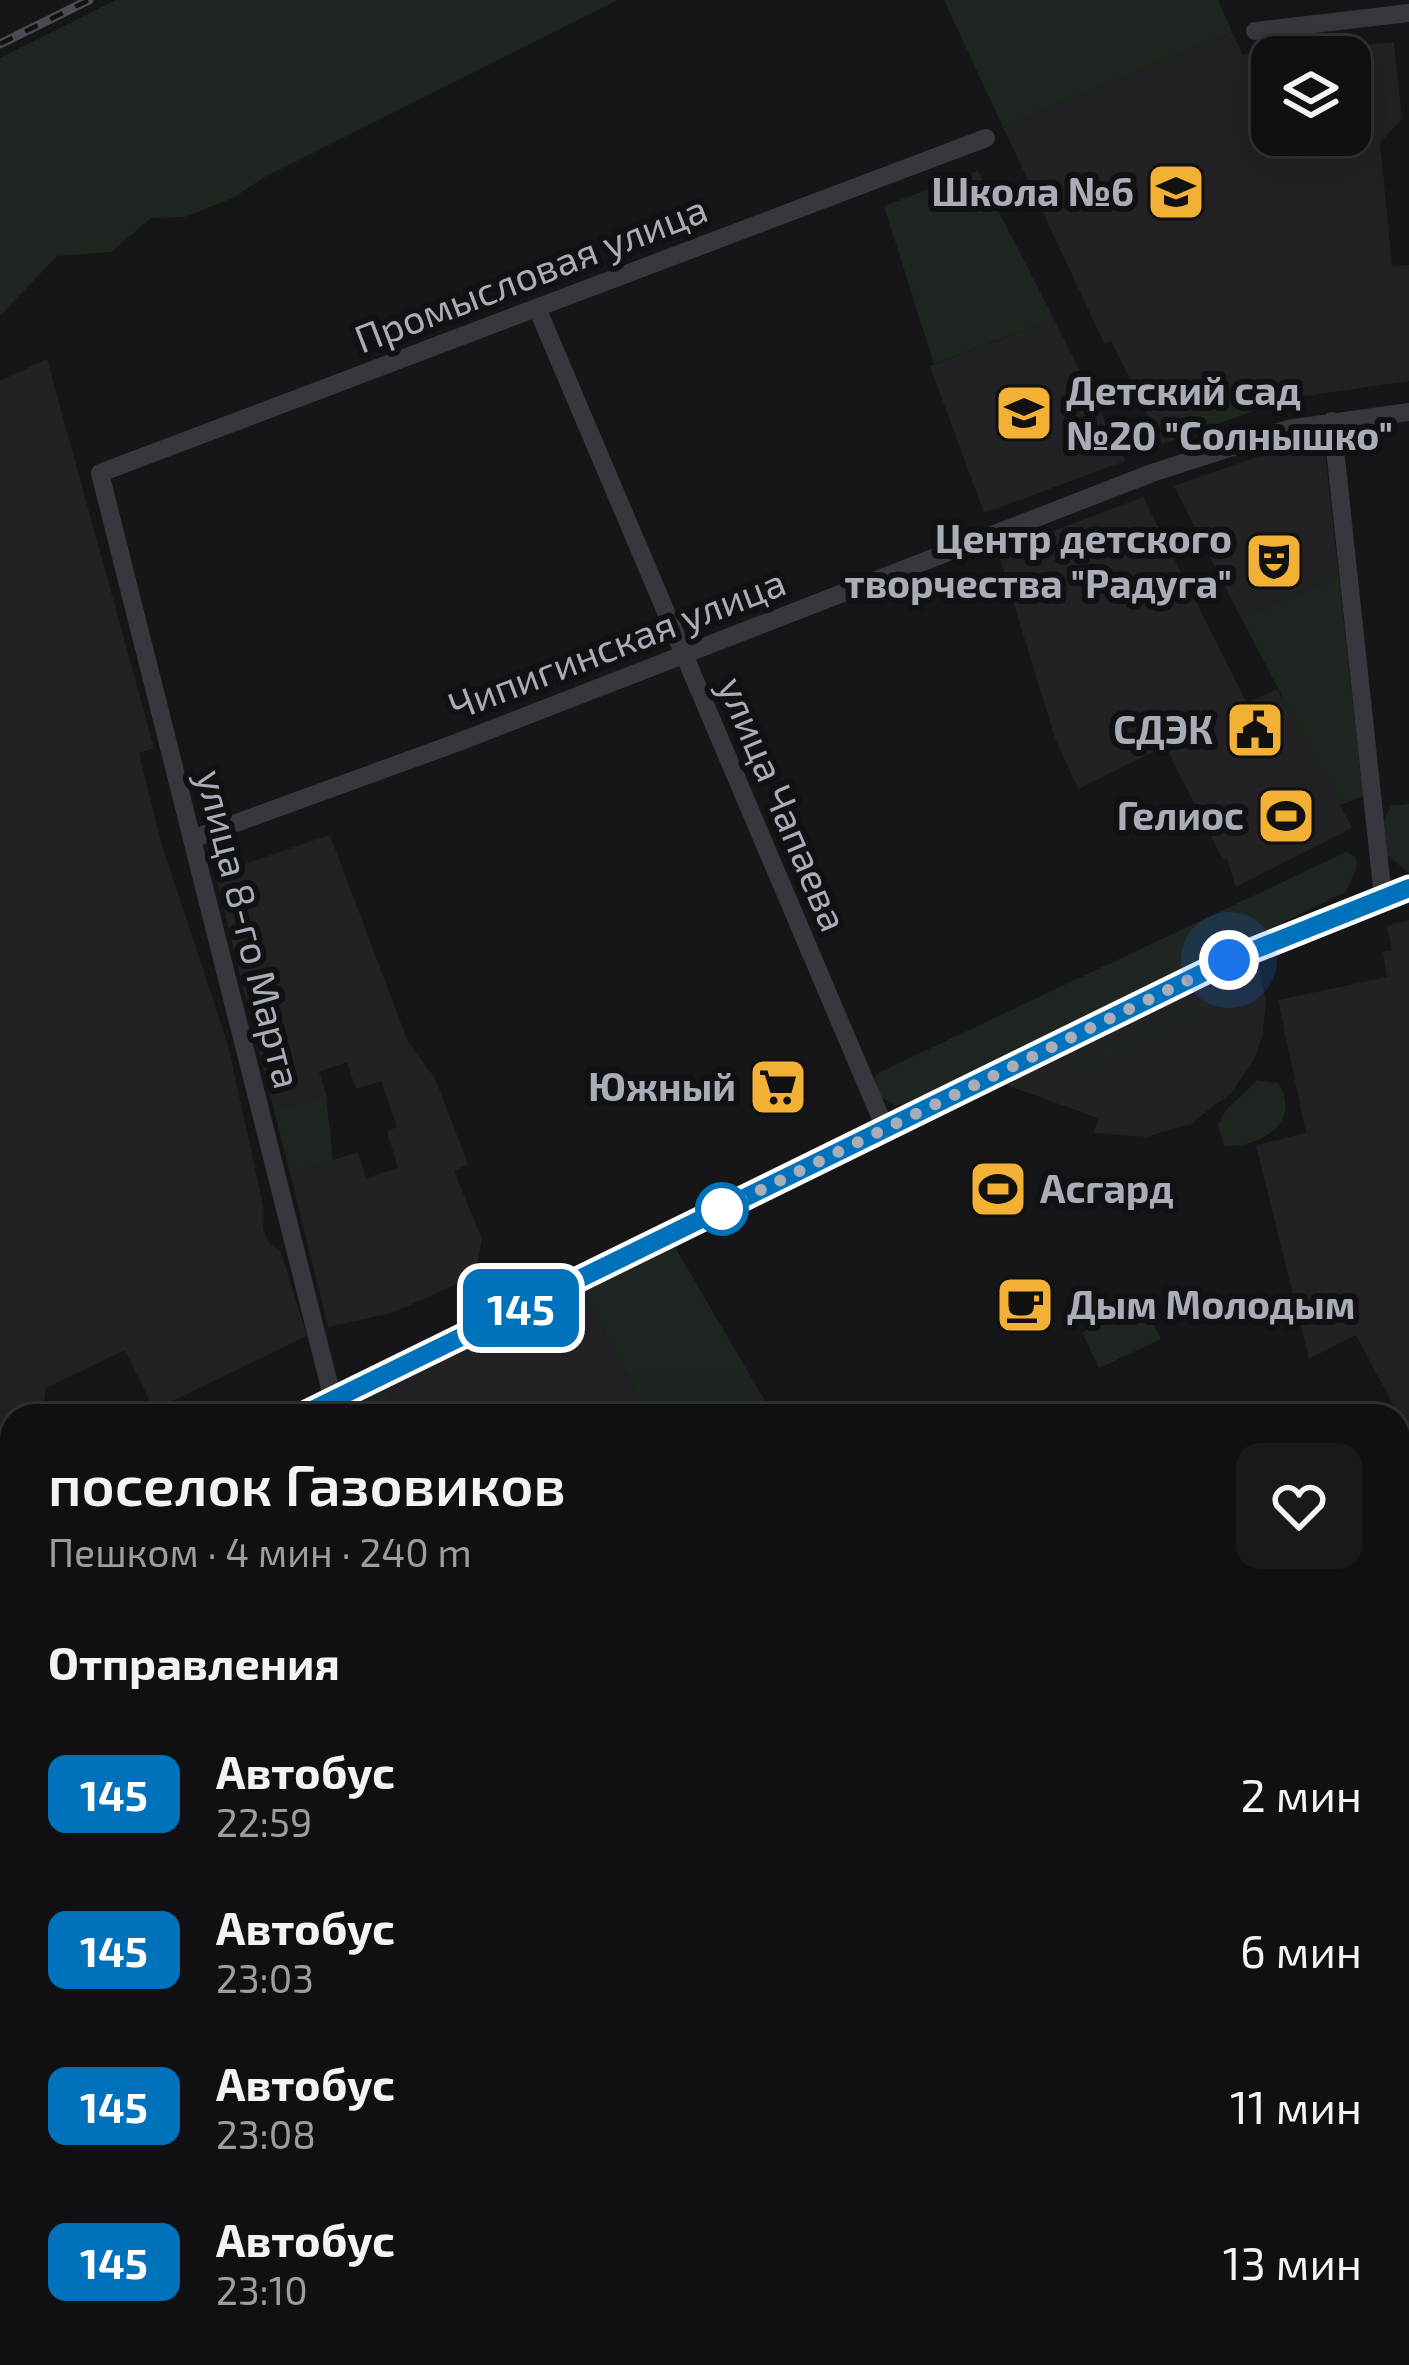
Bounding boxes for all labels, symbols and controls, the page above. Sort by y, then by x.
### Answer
map controls [1251,36,1371,156]
button: layers [1251,36,1371,156]
school or university icon: Школа №6 [1145,161,1207,223]
place label: Школа №6 [931,167,1134,214]
street label: Промысловая улица [348,184,714,362]
place label: Детский сад №20 "Солнышко" [1066,366,1393,458]
school or university icon: Детский сад №20 "Солнышко" [993,382,1055,444]
place label: Центр детского творчества "Радуга" [845,514,1232,606]
theatre icon: Центр детского творчества "Радуга" [1243,530,1305,592]
street label: Чипигинская улица [442,557,792,729]
street label: улица Чапаева [709,669,859,938]
public building icon: СДЭК [1224,699,1286,761]
place label: СДЭК [1113,705,1213,752]
street label: улица 8-го Марта [187,765,313,1093]
sports icon: Гелиос [1255,785,1317,847]
place label: Гелиос [1117,791,1244,838]
your location [1199,930,1259,990]
supermarket icon: Южный [747,1056,809,1118]
place label: Южный [588,1062,736,1109]
sports icon: Асгард [967,1158,1029,1220]
place label: Асгард [1040,1164,1174,1211]
unlabelled marker [697,1184,747,1234]
line badge: 145 [452,1269,590,1347]
cafe icon: Дым Молодым [994,1274,1056,1336]
place label: Дым Молодым [1067,1280,1355,1327]
text: 145 [487,1283,555,1333]
button: heart [1236,1443,1362,1569]
text: поселок Газовиков [48,1449,566,1517]
text: Пешком · 4 мин · 240 m [48,1528,472,1575]
text: Отправления [48,1635,340,1689]
text: Автобус [216,1744,395,1798]
text: 2 мин [1240,1767,1362,1821]
text: 145 [80,1769,148,1819]
text: 22:59 [216,1798,312,1845]
text: Автобус [216,1900,395,1954]
text: 6 мин [1240,1923,1362,1977]
text: 145 [80,1925,148,1975]
text: 23:03 [216,1954,314,2001]
text: Автобус [216,2056,395,2110]
text: 11 мин [1230,2079,1362,2133]
text: 145 [80,2081,148,2131]
text: 23:08 [216,2110,316,2157]
text: Автобус [216,2212,395,2266]
text: 13 мин [1223,2235,1362,2289]
text: 145 [80,2237,148,2287]
text: 23:10 [216,2266,308,2313]

